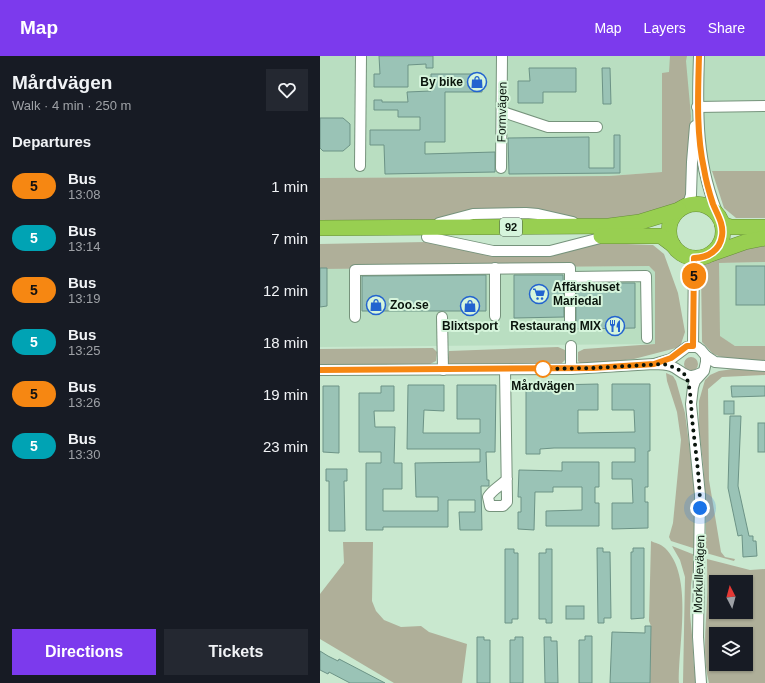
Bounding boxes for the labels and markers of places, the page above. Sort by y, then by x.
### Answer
shop icon: By bike [466,71,488,93]
place label: By bike [420,75,463,89]
place label: Affärshuset Mariedal [553,280,620,308]
supermarket icon: Affärshuset Mariedal [528,283,550,305]
shop icon: Zoo.se [365,294,387,316]
shop icon: Blixtsport [459,295,481,317]
place label: Zoo.se [390,298,429,312]
restaurant icon: Restaurang MIX [604,315,626,337]
place label: Blixtsport [442,319,498,333]
place label: Restaurang MIX [510,319,601,333]
marker: Mårdvägen [534,360,552,378]
place label: Mårdvägen [511,379,575,393]

